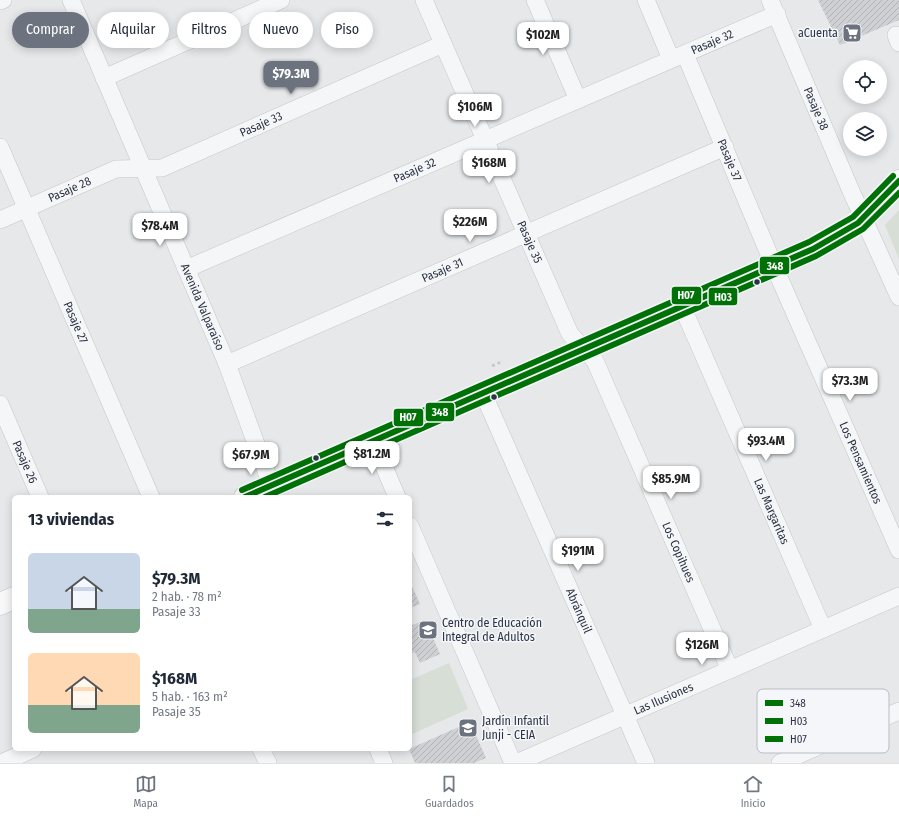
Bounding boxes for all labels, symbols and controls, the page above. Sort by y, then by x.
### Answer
chip: Comprar [12,12,89,48]
chip: Alquilar [97,12,169,48]
chip: Filtros [177,12,241,48]
chip: Nuevo [249,12,313,48]
chip: Piso [321,12,373,48]
pin: $102M [515,22,571,56]
supermarket icon: aCuenta [841,22,863,44]
place label: aCuenta [798,26,838,40]
text: $102M [526,27,560,42]
street label: Pasaje 32 [689,27,735,57]
map controls [843,60,887,156]
button: locate [843,60,887,104]
pin: $79.3M [258,61,324,95]
text: $79.3M [272,66,310,81]
street label: Pasaje 38 [801,85,831,132]
pin: $106M [447,94,503,128]
text: $106M [458,99,492,114]
street label: Pasaje 33 [238,109,284,140]
button: layers [843,112,887,156]
street label: Pasaje 37 [714,137,745,183]
pin: $168M [461,150,517,184]
street label: Pasaje 32 [391,155,438,186]
text: $168M [472,155,506,170]
street label: Pasaje 28 [46,174,93,205]
pin: $226M [442,209,498,243]
pin: $78.4M [127,213,193,247]
text: $226M [453,214,487,229]
text: $78.4M [141,218,179,233]
street label: Pasaje 35 [514,218,545,266]
street label: Pasaje 31 [420,255,465,285]
line badge: 348 [759,256,790,275]
text: 348 [766,260,784,273]
street label: Avenida Valparaíso [178,261,227,352]
unlabelled marker [752,277,762,287]
line badge: H07 [671,286,702,305]
line badge: H03 [708,287,738,306]
text: H07 [677,289,695,302]
text: H03 [714,291,732,304]
street label: Pasaje 27 [60,299,91,346]
pin: $73.3M [817,368,883,402]
text: $73.3M [832,373,868,388]
unlabelled marker [489,392,499,402]
line badge: 348 [425,402,455,422]
text: 348 [431,406,449,419]
line badge: H07 [393,408,424,427]
text: H07 [399,411,417,424]
street label: Los Pensamientos [836,420,885,506]
pin: $93.4M [733,428,799,462]
text: $93.4M [747,433,785,448]
street label: Pasaje 26 [10,438,40,485]
pin: $81.2M [339,441,405,475]
pin: $67.9M [218,442,284,476]
text: $81.2M [354,446,390,461]
text: $67.9M [232,447,270,462]
unlabelled marker [311,453,321,463]
pin: $85.9M [638,466,704,500]
text: $85.9M [652,471,690,486]
street label: Las Margaritas [751,476,792,547]
icon: filters [374,508,396,530]
text: 13 viviendas [28,509,114,530]
street label: Los Copihues [659,520,698,585]
pin: $191M [550,538,606,572]
text: $191M [562,543,594,558]
text: $79.3M [152,568,201,589]
icon: home [60,569,108,617]
street label: Abránquil [563,586,595,635]
text: 2 hab. · 78 m² [152,589,222,604]
text: Pasaje 33 [152,604,201,619]
place label: Centro de Educación Integral de Adultos [442,616,542,644]
school or university icon: Centro de Educación Integral de Adultos [417,619,439,641]
pin: $126M [674,632,730,666]
text: $126M [685,637,719,652]
text: $168M [152,668,197,689]
icon: home [60,669,108,717]
street label: Las Ilusiones [632,680,695,718]
text: 5 hab. · 163 m² [152,689,228,704]
legend [757,689,889,753]
text: 348 [790,697,806,710]
text: Pasaje 35 [152,704,201,719]
place label: Jardín Infantil Junji - CEIA [482,714,549,742]
text: H03 [790,715,807,728]
school or university icon: Jardín Infantil Junji - CEIA [457,717,479,739]
text: H07 [790,733,807,746]
tab: Mapa [134,773,158,810]
tab: Guardados [425,773,474,810]
tab: Inicio [741,773,765,810]

